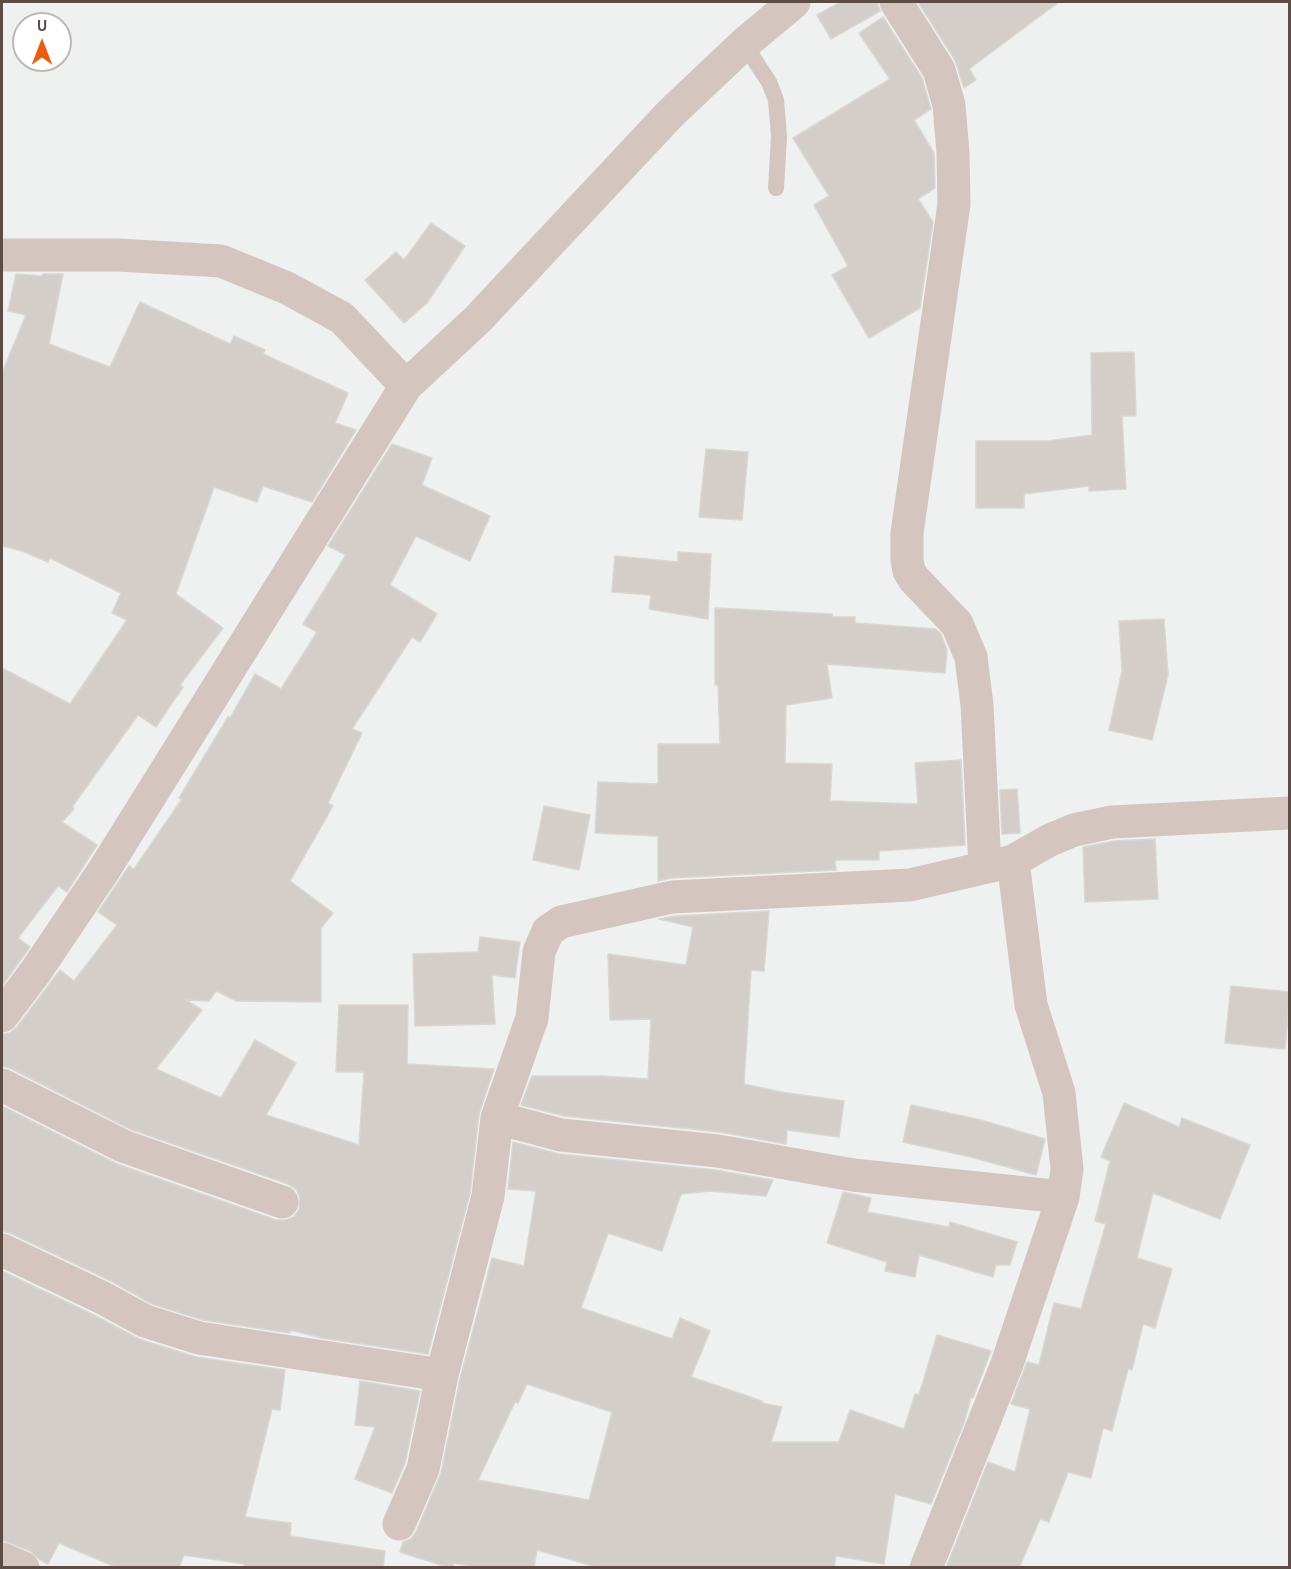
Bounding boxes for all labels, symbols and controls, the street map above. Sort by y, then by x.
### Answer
north arrow [12,12,72,72]
text: U [37,18,47,34]

